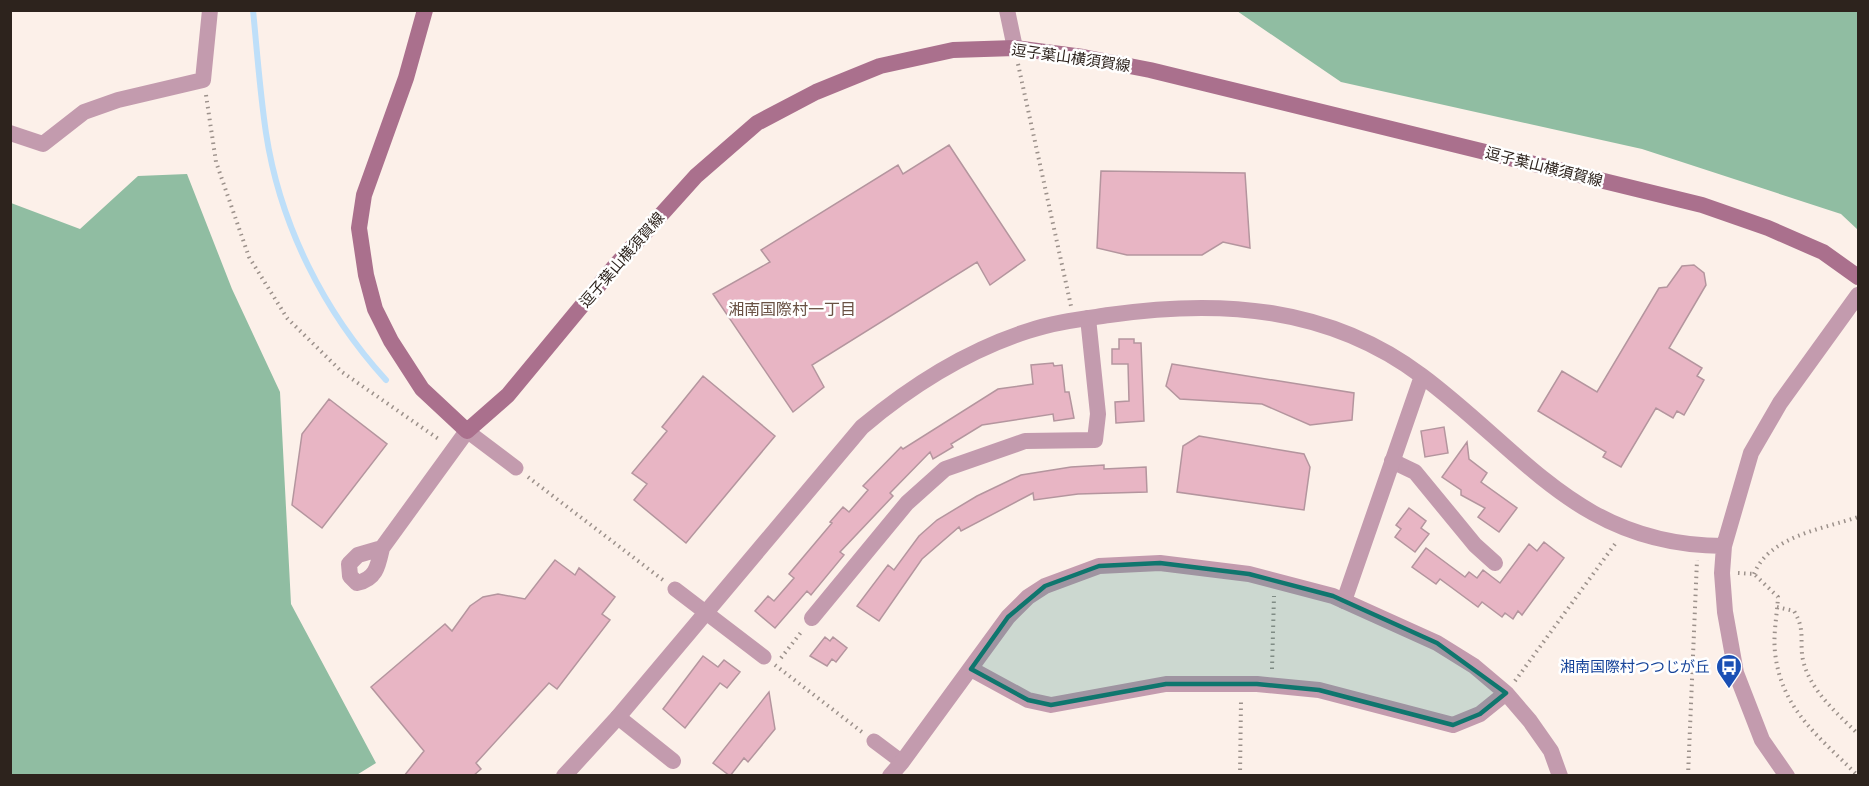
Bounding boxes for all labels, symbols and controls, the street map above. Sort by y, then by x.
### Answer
street label: 逗子葉山横須賀線 [1010,41,1132,75]
street label: 逗子葉山横須賀線 [1484,144,1604,190]
street label: 逗子葉山横須賀線 [576,209,668,311]
district label: 湘南国際村一丁目 [728,300,856,319]
bus stop icon: 湘南国際村つつじが丘 [1714,652,1744,690]
place label: 湘南国際村つつじが丘 [1560,658,1710,676]

